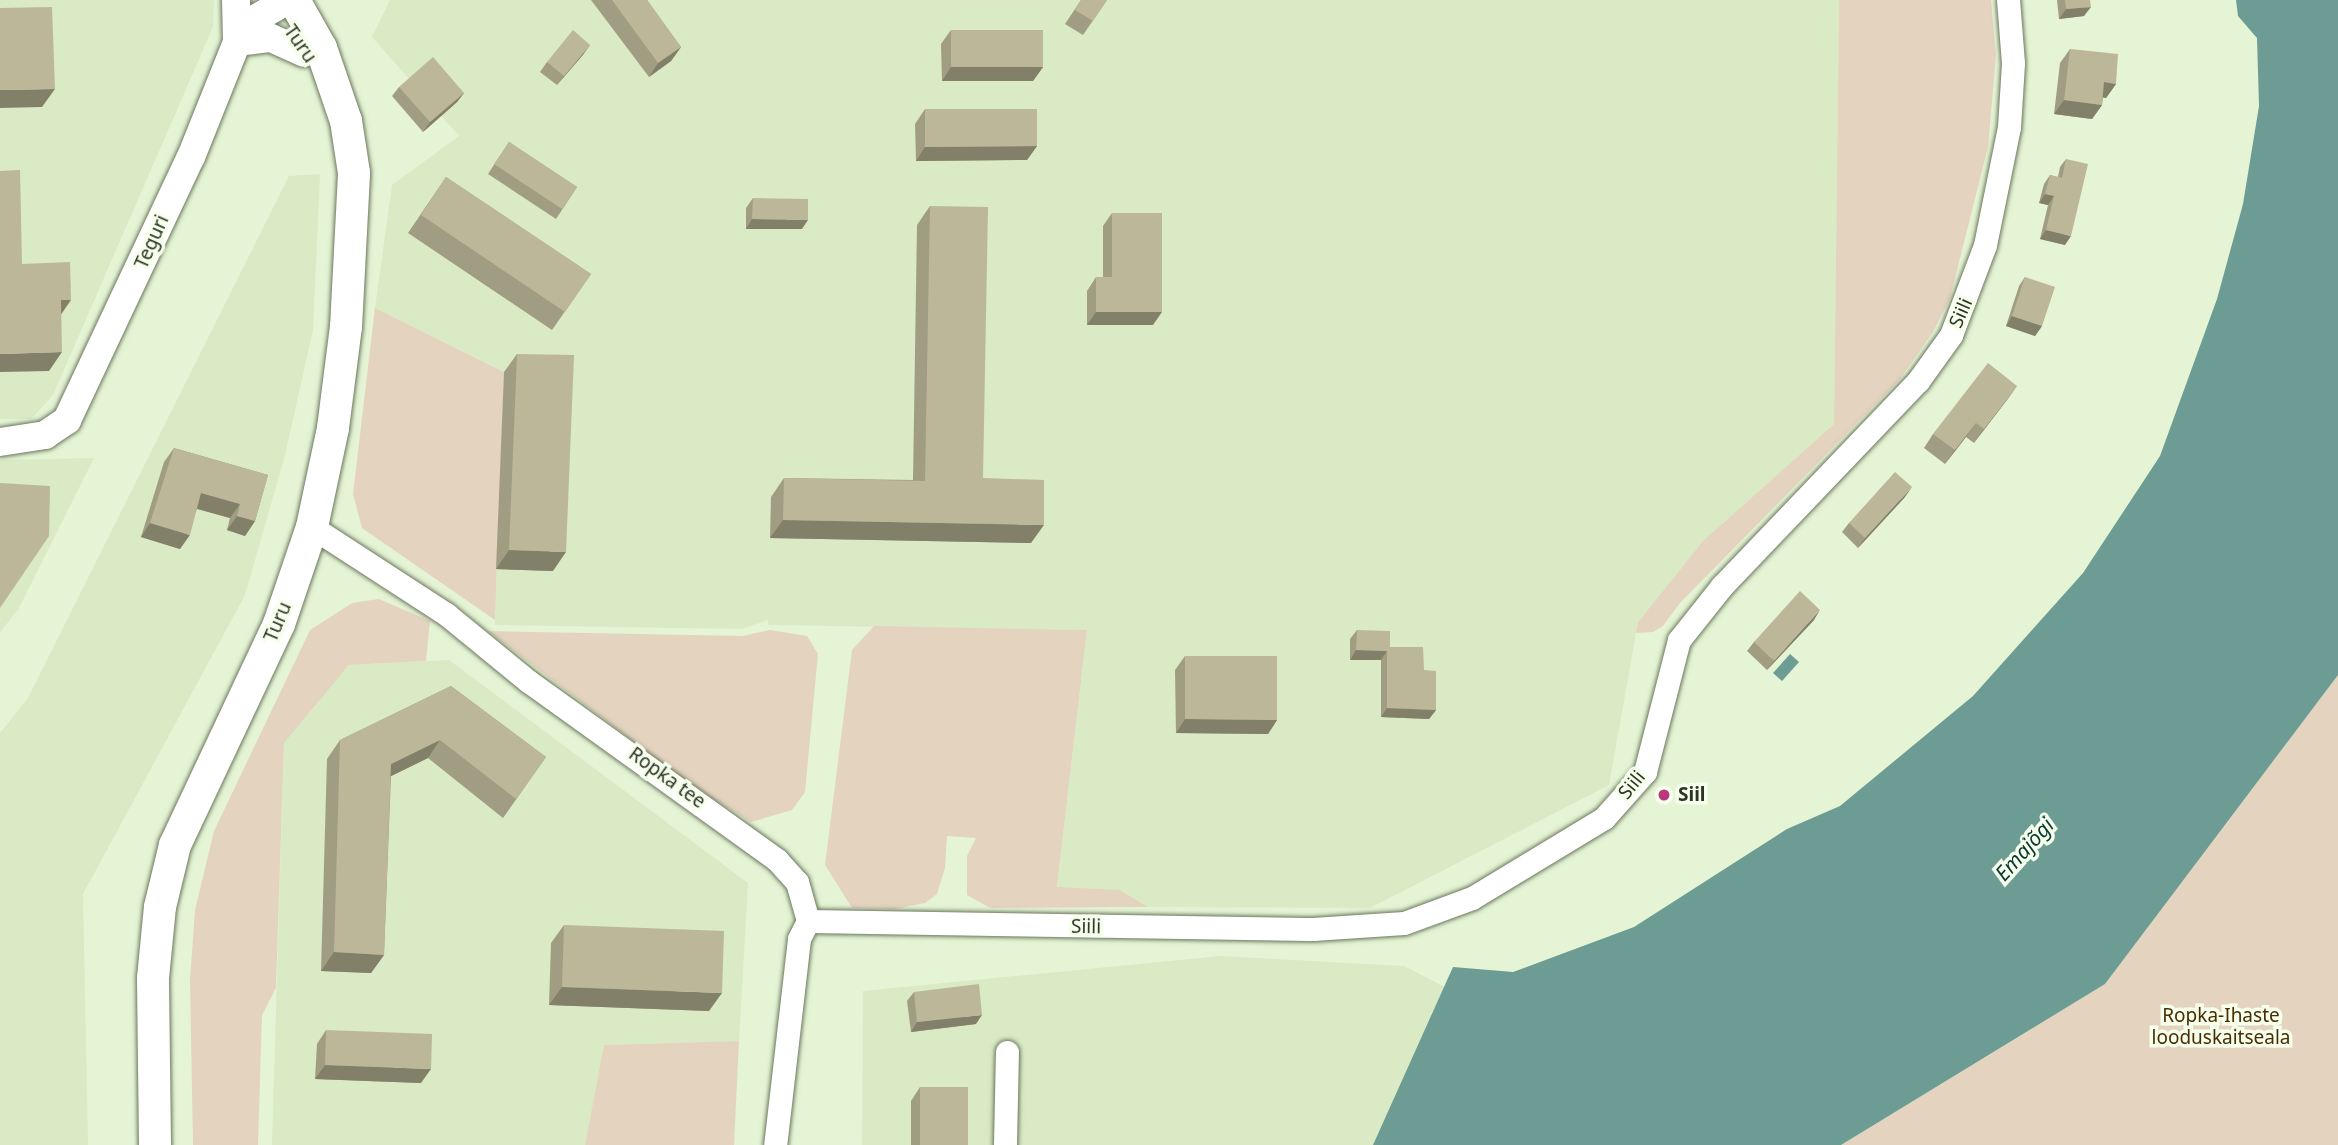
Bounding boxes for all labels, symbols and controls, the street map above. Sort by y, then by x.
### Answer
street label: Turu [279,21,321,67]
street label: Teguri [130,212,174,272]
street label: Siili [1944,295,1978,331]
street label: Turu [260,599,296,645]
street label: Ropka tee [624,743,710,813]
street label: Siili [1614,766,1650,804]
place label: Siil [1678,784,1705,806]
marker: Siil [1656,787,1672,803]
water label: Emajõgi [1989,812,2059,886]
street label: Siili [1071,915,1101,939]
park label: Ropka-Ihaste looduskaitseala [2151,1005,2291,1049]

